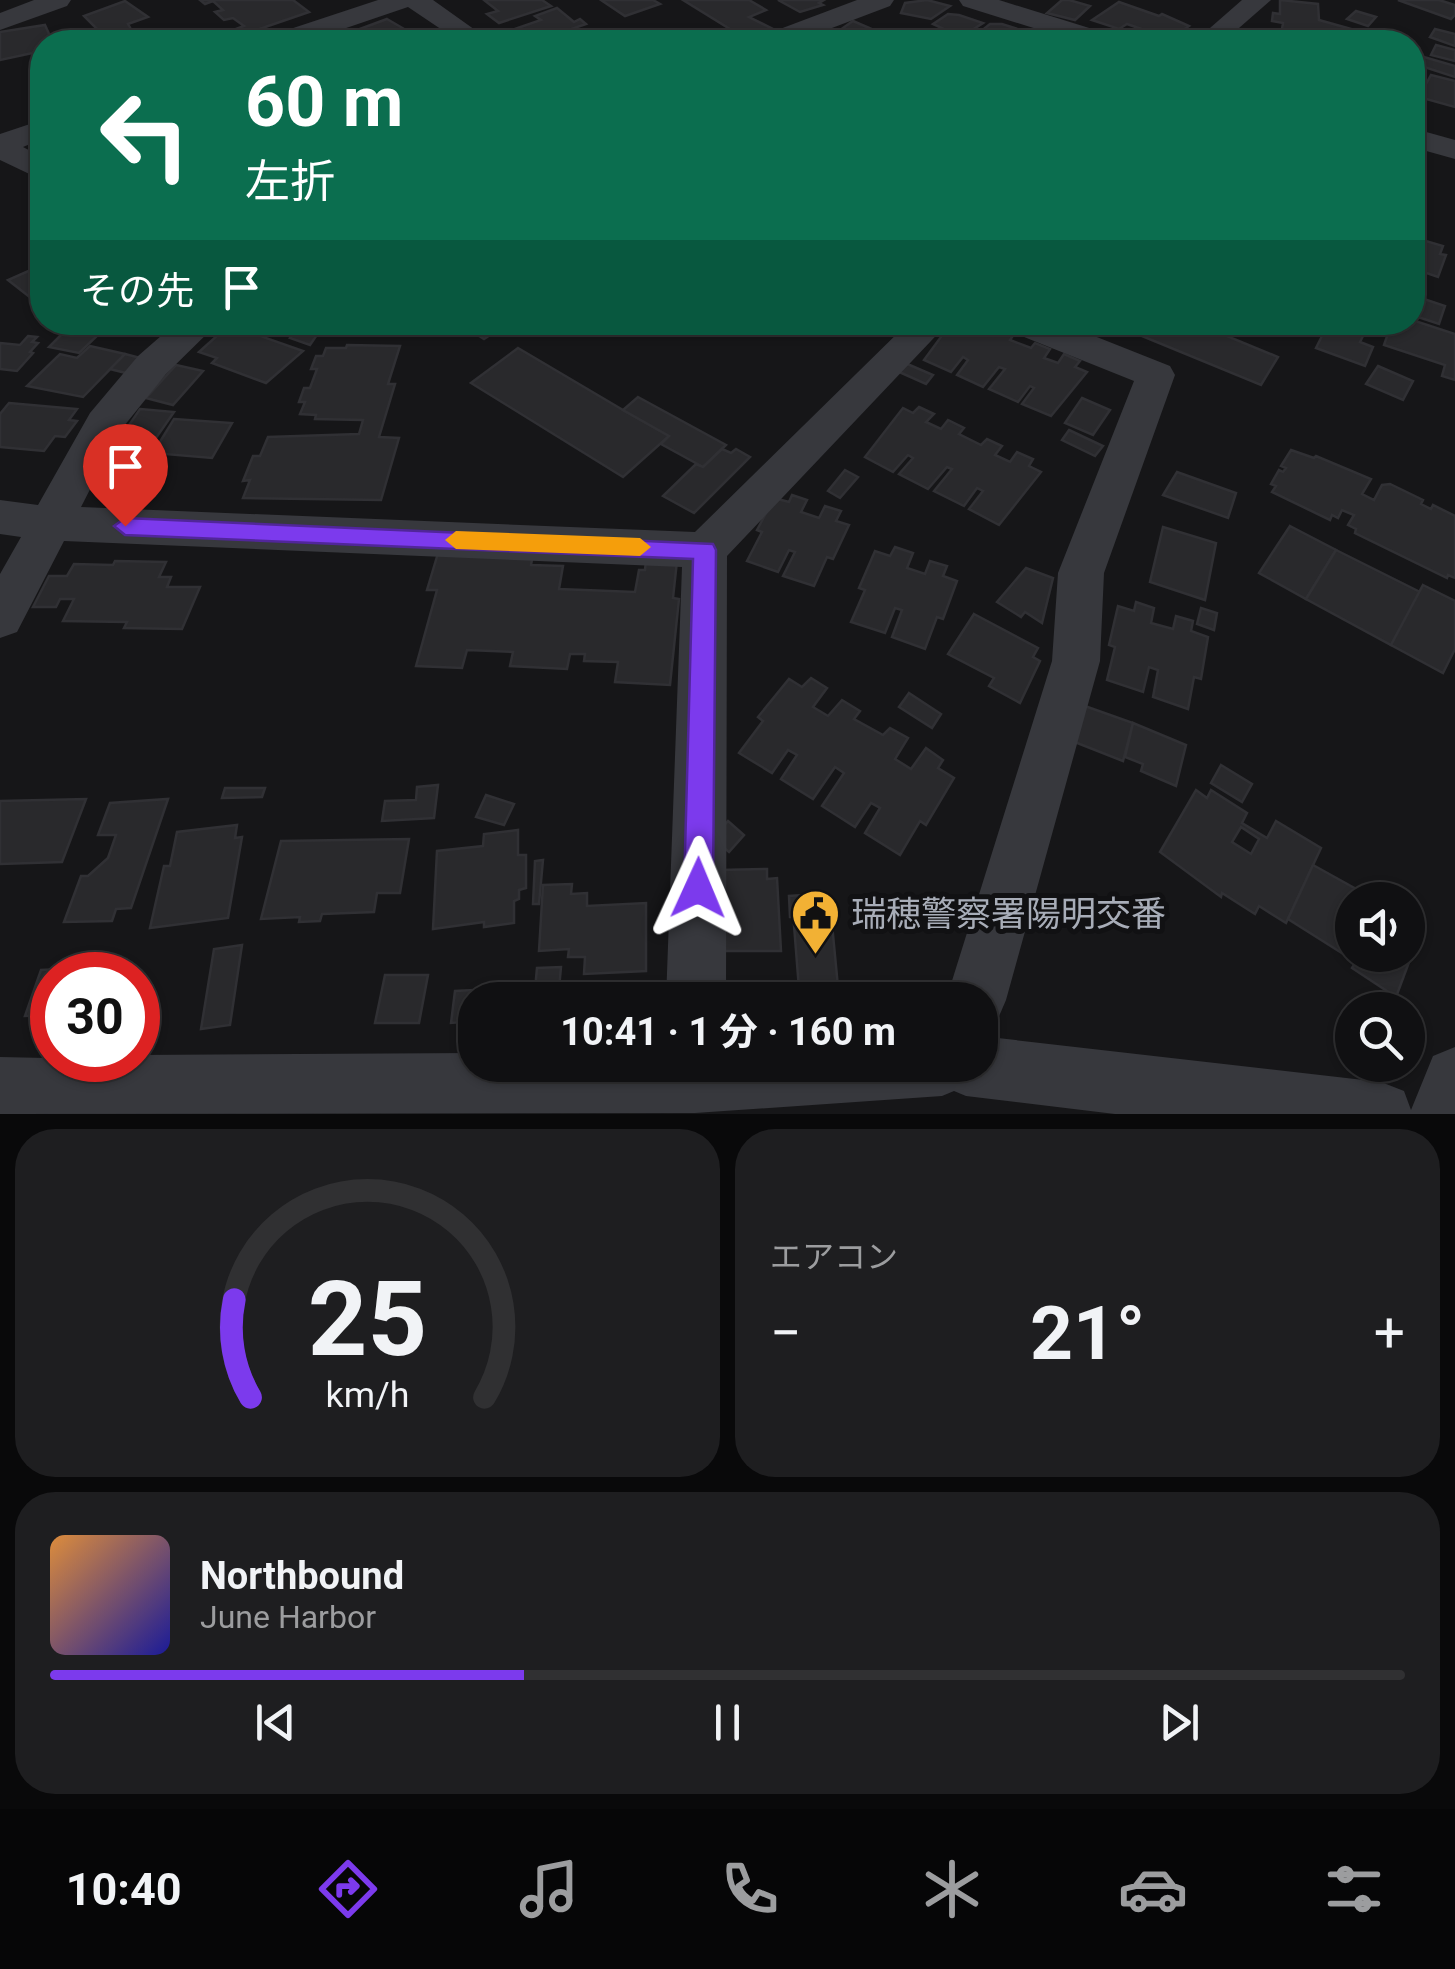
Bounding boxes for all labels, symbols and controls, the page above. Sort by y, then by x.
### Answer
text: 60 m [245,61,403,143]
icon: left [80,70,210,200]
text: 左折 [245,155,335,208]
icon: arrive [214,260,269,315]
text: その先 [80,269,194,313]
pin [83,424,168,527]
icon: arrive [98,439,153,494]
position arrow [646,836,750,940]
map controls [1335,882,1425,1082]
button: sound [1335,882,1425,972]
public building icon: 瑞穂警察署陽明交番 [790,888,842,956]
place label: 瑞穂警察署陽明交番 [851,894,1166,935]
speed limit sign: 30 [30,952,160,1082]
button: search [1335,992,1425,1082]
text: 10:41 · 1 分 · 160 m [560,1010,896,1054]
text: エアコン [770,1238,898,1276]
text: 25 [308,1259,427,1380]
text: 21° [1030,1289,1145,1377]
text: − [770,1301,801,1365]
text: + [1374,1301,1405,1365]
text: km/h [326,1374,409,1416]
text: Northbound [200,1554,404,1598]
text: June Harbor [200,1598,376,1636]
icon: previous [248,1695,303,1750]
icon: pause [700,1695,755,1750]
icon: next [1152,1695,1207,1750]
icon: directions [313,1854,383,1924]
icon: music [514,1854,584,1924]
icon: phone [715,1854,785,1924]
icon: climate [917,1854,987,1924]
icon: car [1118,1854,1188,1924]
icon: filters [1319,1854,1389,1924]
text: 10:40 [66,1863,182,1916]

